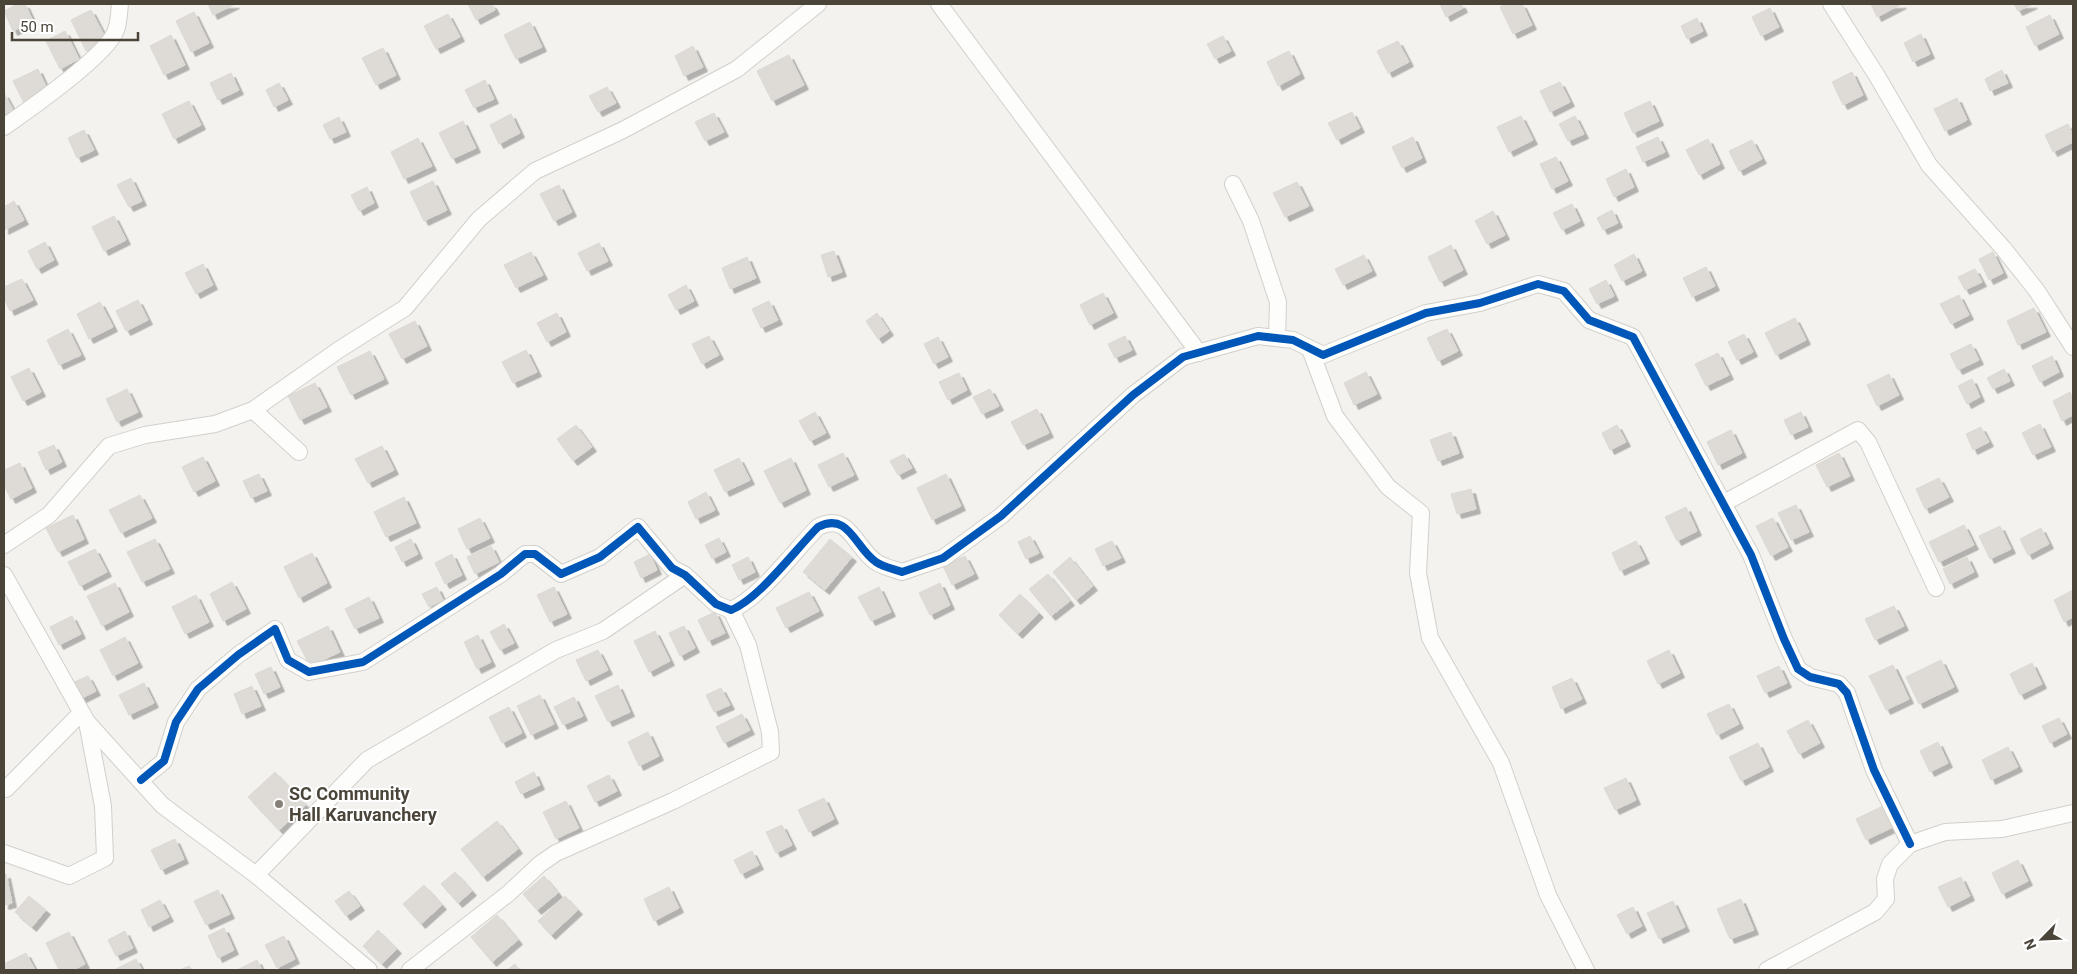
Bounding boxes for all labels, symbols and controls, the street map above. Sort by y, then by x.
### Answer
scale bar [12,10,139,42]
text: 50 m [20,18,54,36]
place label: SC Community Hall Karuvanchery [289,783,438,825]
marker: SC Community Hall Karuvanchery [273,798,285,810]
north arrow [2017,914,2067,964]
text: N [2021,937,2039,952]

